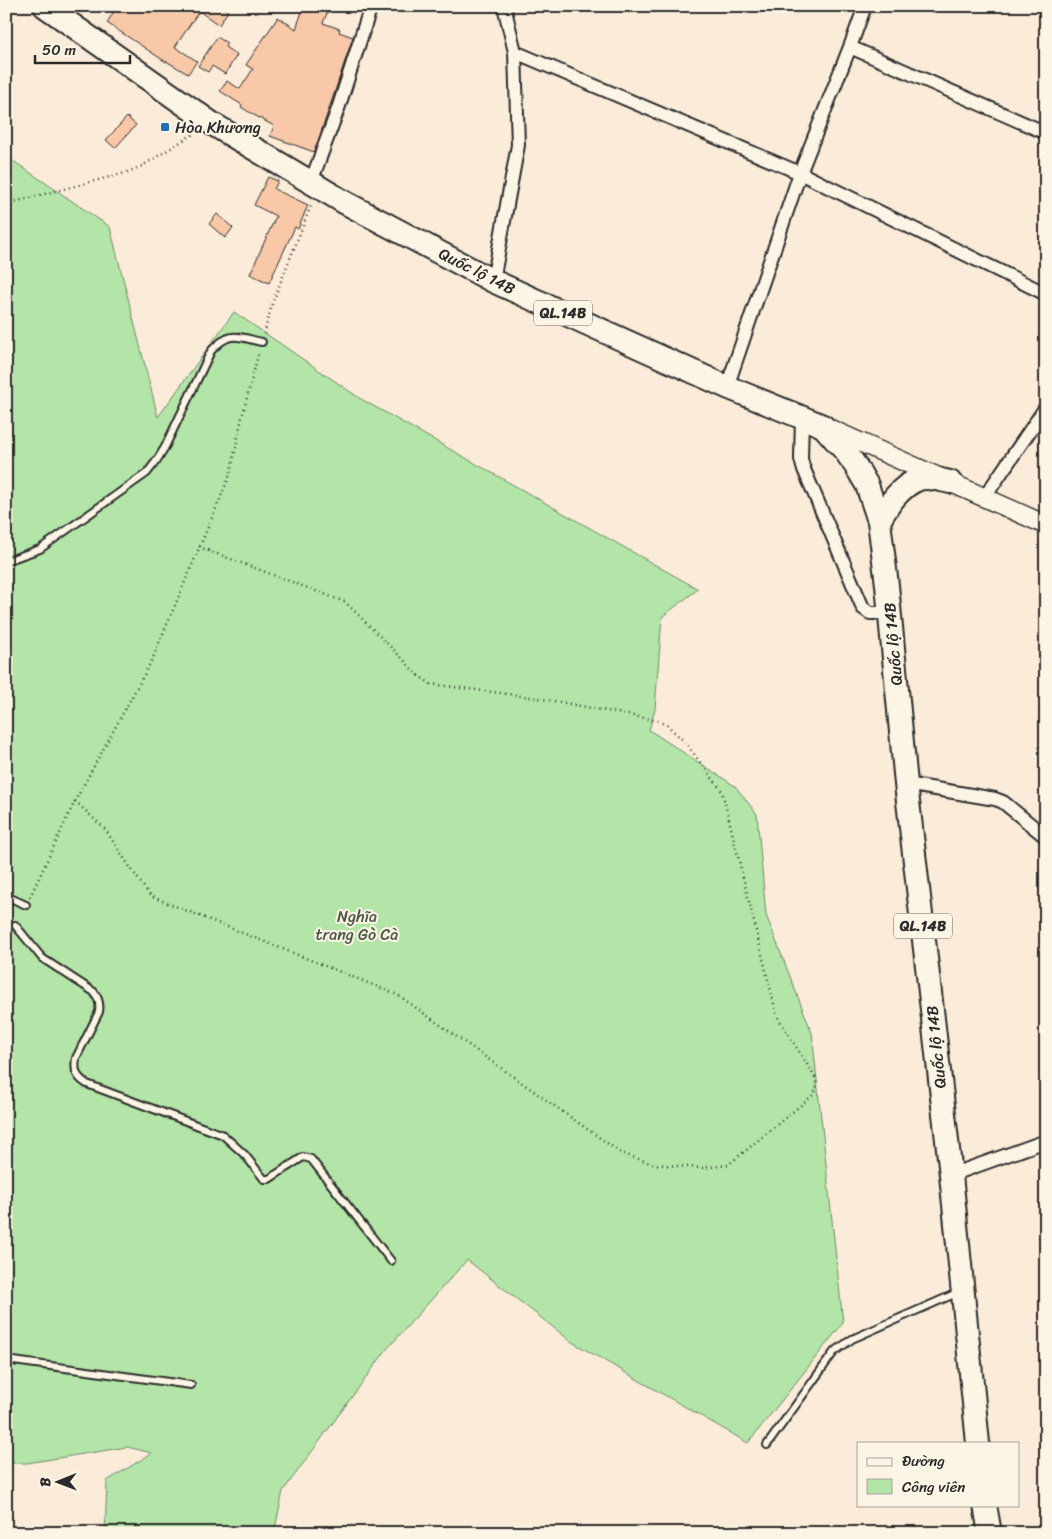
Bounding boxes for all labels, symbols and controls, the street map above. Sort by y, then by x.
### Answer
scale bar [35,32,130,64]
text: 50 m [42,37,77,63]
place label: Hòa Khương [175,113,261,142]
marker: Hòa Khương [159,121,171,133]
street label: Quốc lộ 14B [433,239,521,303]
road number: QL.14B [534,300,592,326]
street label: Quốc lộ 14B [875,601,911,687]
park label: Nghĩa trang Gò Cà [316,902,398,949]
road number: QL.14B [894,914,952,938]
street label: Quốc lộ 14B [917,1004,955,1090]
legend [857,1442,1020,1506]
text: Đường [902,1448,945,1474]
north arrow [32,1456,82,1506]
text: Công viên [902,1474,965,1500]
text: B [33,1477,58,1487]

